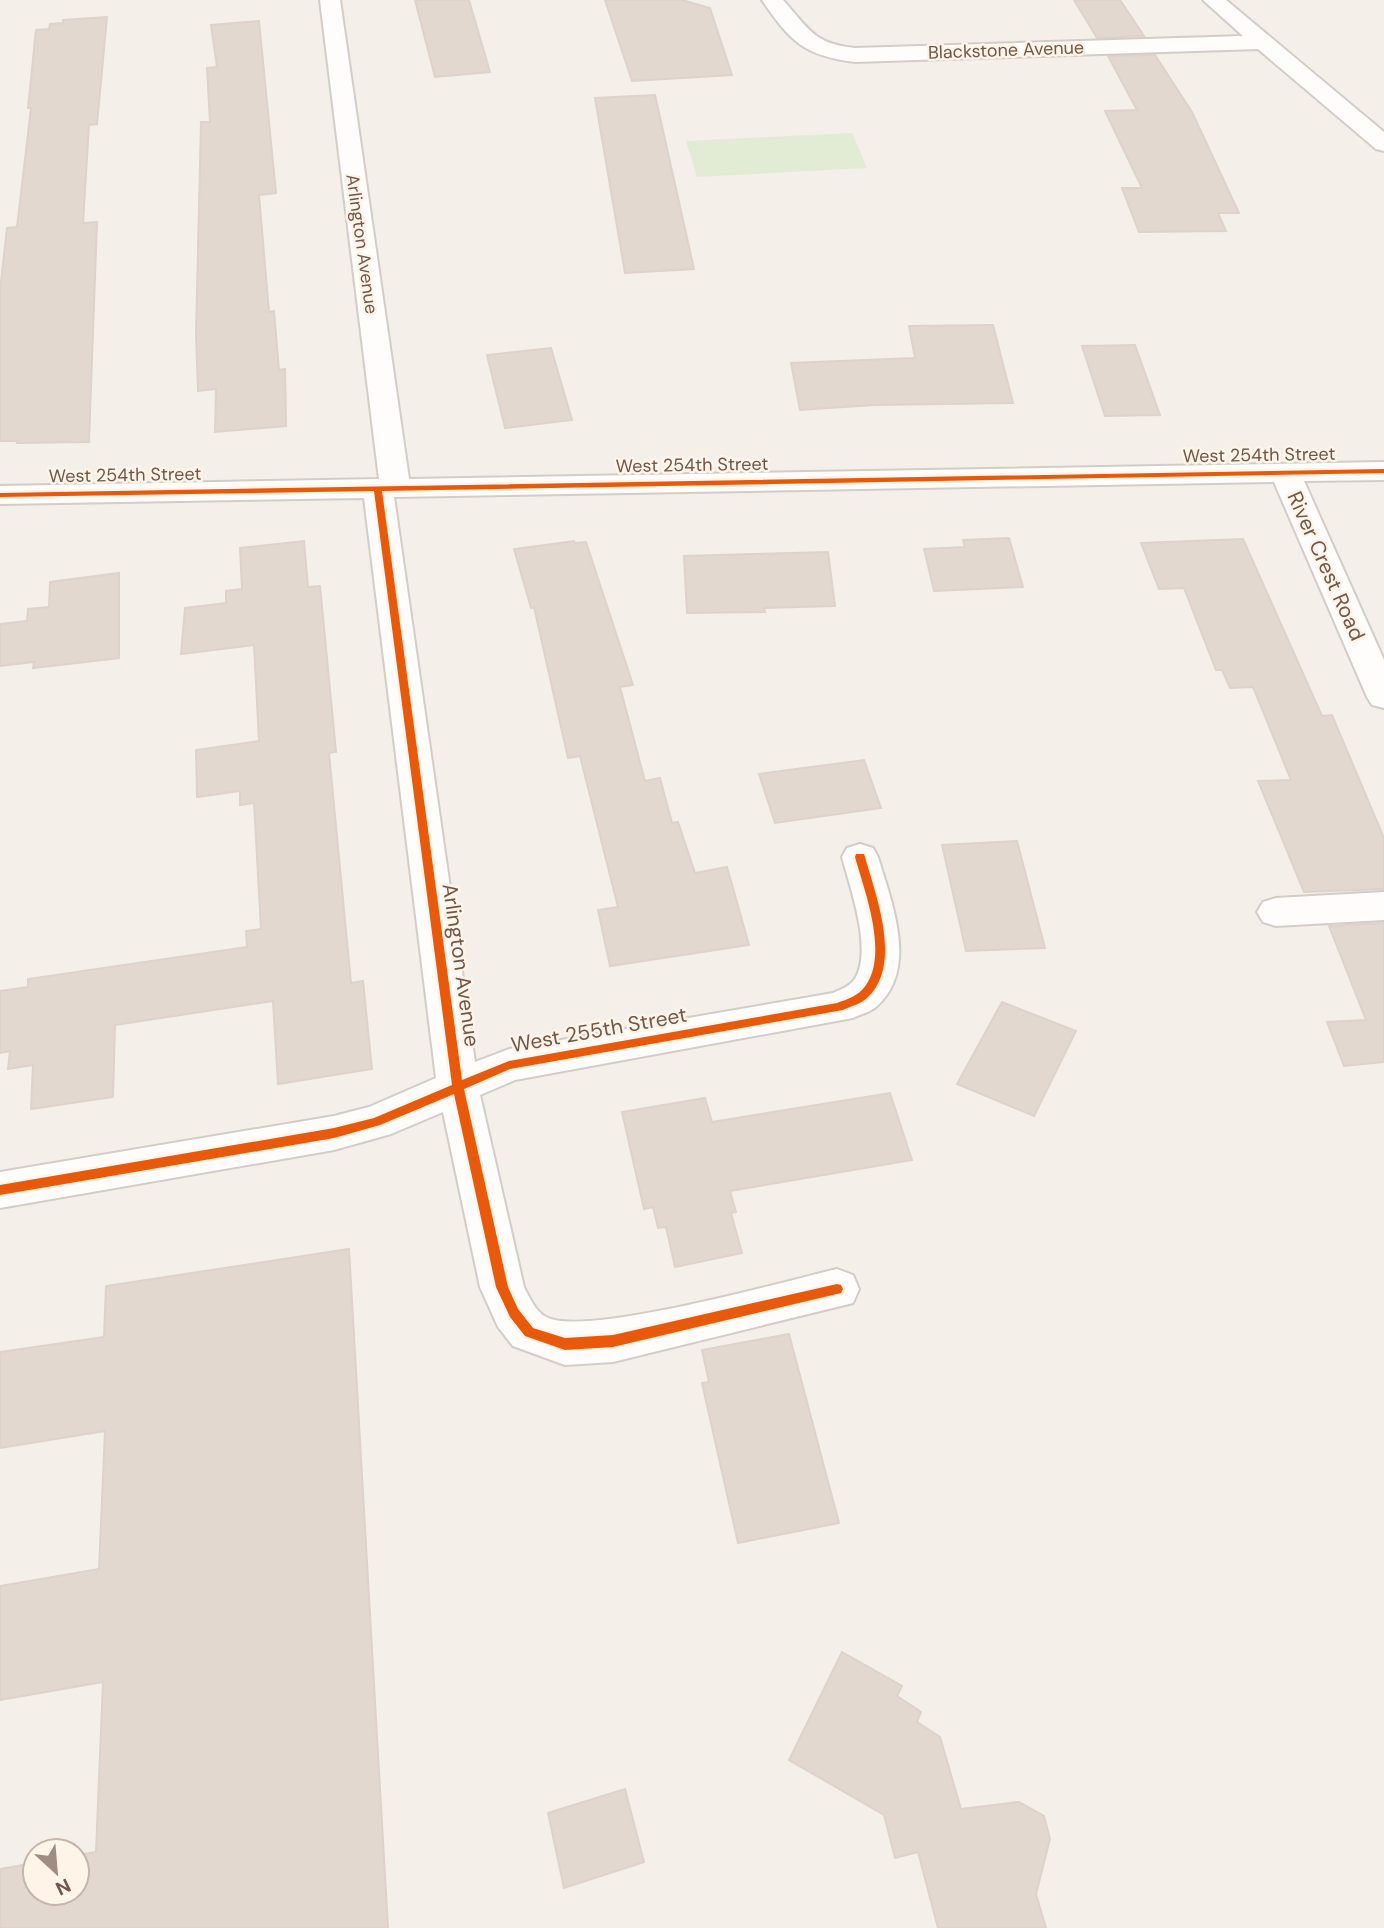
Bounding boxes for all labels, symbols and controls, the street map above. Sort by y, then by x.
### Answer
street label: Blackstone Avenue [928,35,1084,65]
street label: Arlington Avenue [340,172,384,316]
street label: West 254th Street [1182,442,1336,468]
street label: West 254th Street [615,452,769,478]
street label: West 254th Street [48,462,202,488]
street label: River Crest Road [1281,487,1371,645]
street label: Arlington Avenue [436,882,486,1049]
street label: West 255th Street [509,1001,689,1059]
north arrow [21,1837,91,1907]
text: N [52,1873,75,1901]

